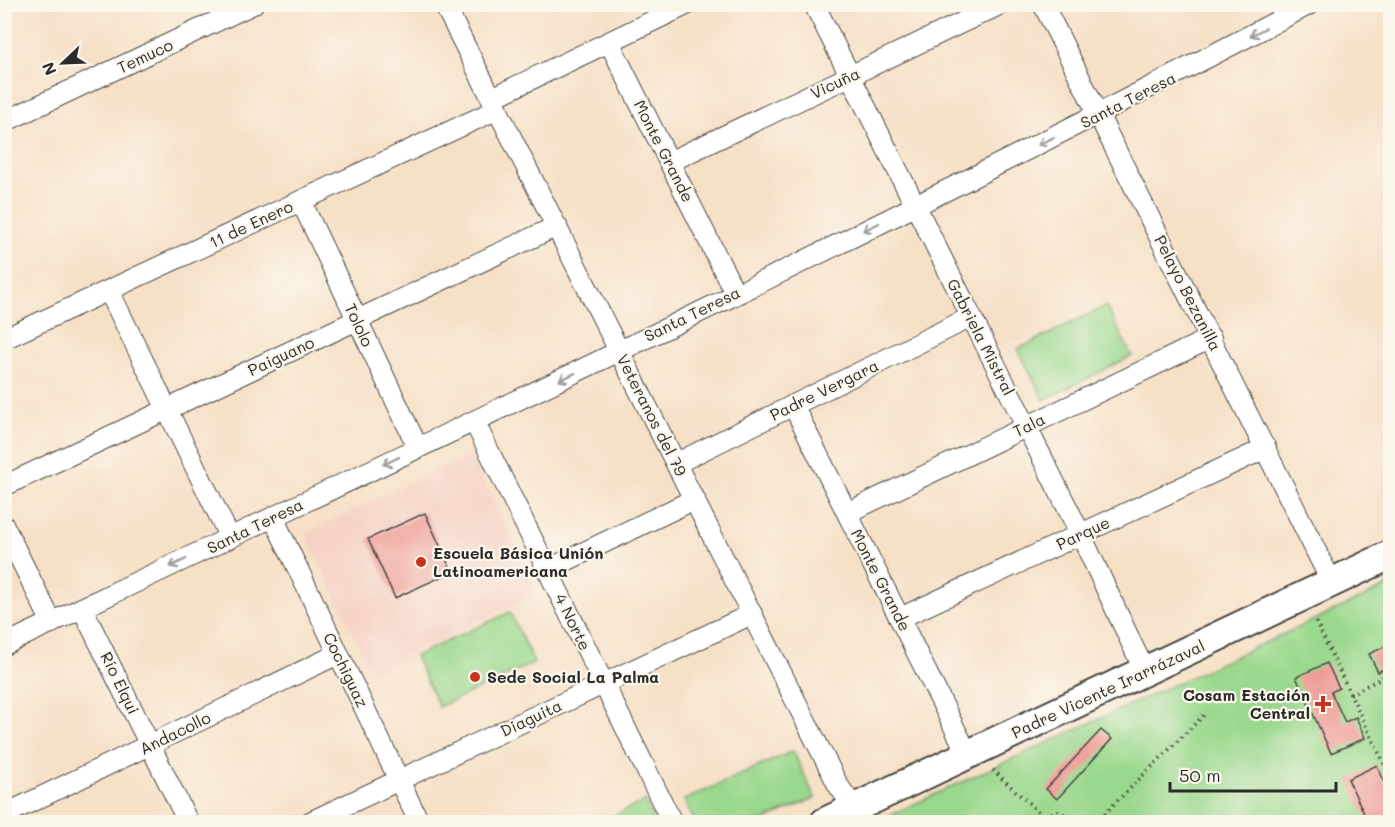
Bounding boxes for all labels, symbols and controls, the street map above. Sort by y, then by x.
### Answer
one-way arrow [1250,26,1267,38]
north arrow [33,33,93,93]
street label: Temuco [114,34,176,78]
text: N [37,59,61,79]
street label: Vicuña [807,62,863,103]
street label: Santa Teresa [1076,66,1179,133]
street label: Monte Grande [630,96,699,205]
one-way arrow [1037,136,1055,148]
street label: 11 de Enero [206,195,296,252]
one-way arrow [862,221,880,233]
street label: Pelayo Bezanilla [1150,231,1227,354]
street label: Gabriela Mistral [943,275,1020,399]
street label: Santa Teresa [640,281,743,346]
street label: Tololo [340,300,379,350]
street label: Paiguano [244,331,317,380]
street label: Veteranos del 79 [613,350,692,479]
street label: Padre Vergara [766,354,882,425]
one-way arrow [559,371,577,383]
street label: Tala [1009,408,1048,441]
one-way arrow [383,455,401,467]
street label: Santa Teresa [203,493,306,558]
street label: Parque [1053,511,1113,554]
street label: Monte Grande [847,525,916,634]
place label: Escuela Básica Unión Latinoamericana [433,542,603,581]
marker: Escuela Básica Unión Latinoamericana [414,555,428,569]
one-way arrow [169,557,187,569]
street label: 4 Norte [551,590,596,654]
street label: Cochiguaz [319,629,374,711]
street label: Padre Vicente Irarrázaval [1008,635,1208,743]
street label: Río Elqui [96,648,145,717]
place label: Sede Social La Palma [487,666,659,687]
marker: Sede Social La Palma [468,670,482,684]
place label: Cosam Estación Central [1183,684,1310,723]
street label: Diaguita [497,694,565,741]
marker: Cosam Estación Central [1314,695,1332,713]
street label: Andacollo [136,706,214,759]
scale bar [1170,755,1336,793]
text: 50 m [1179,763,1221,787]

